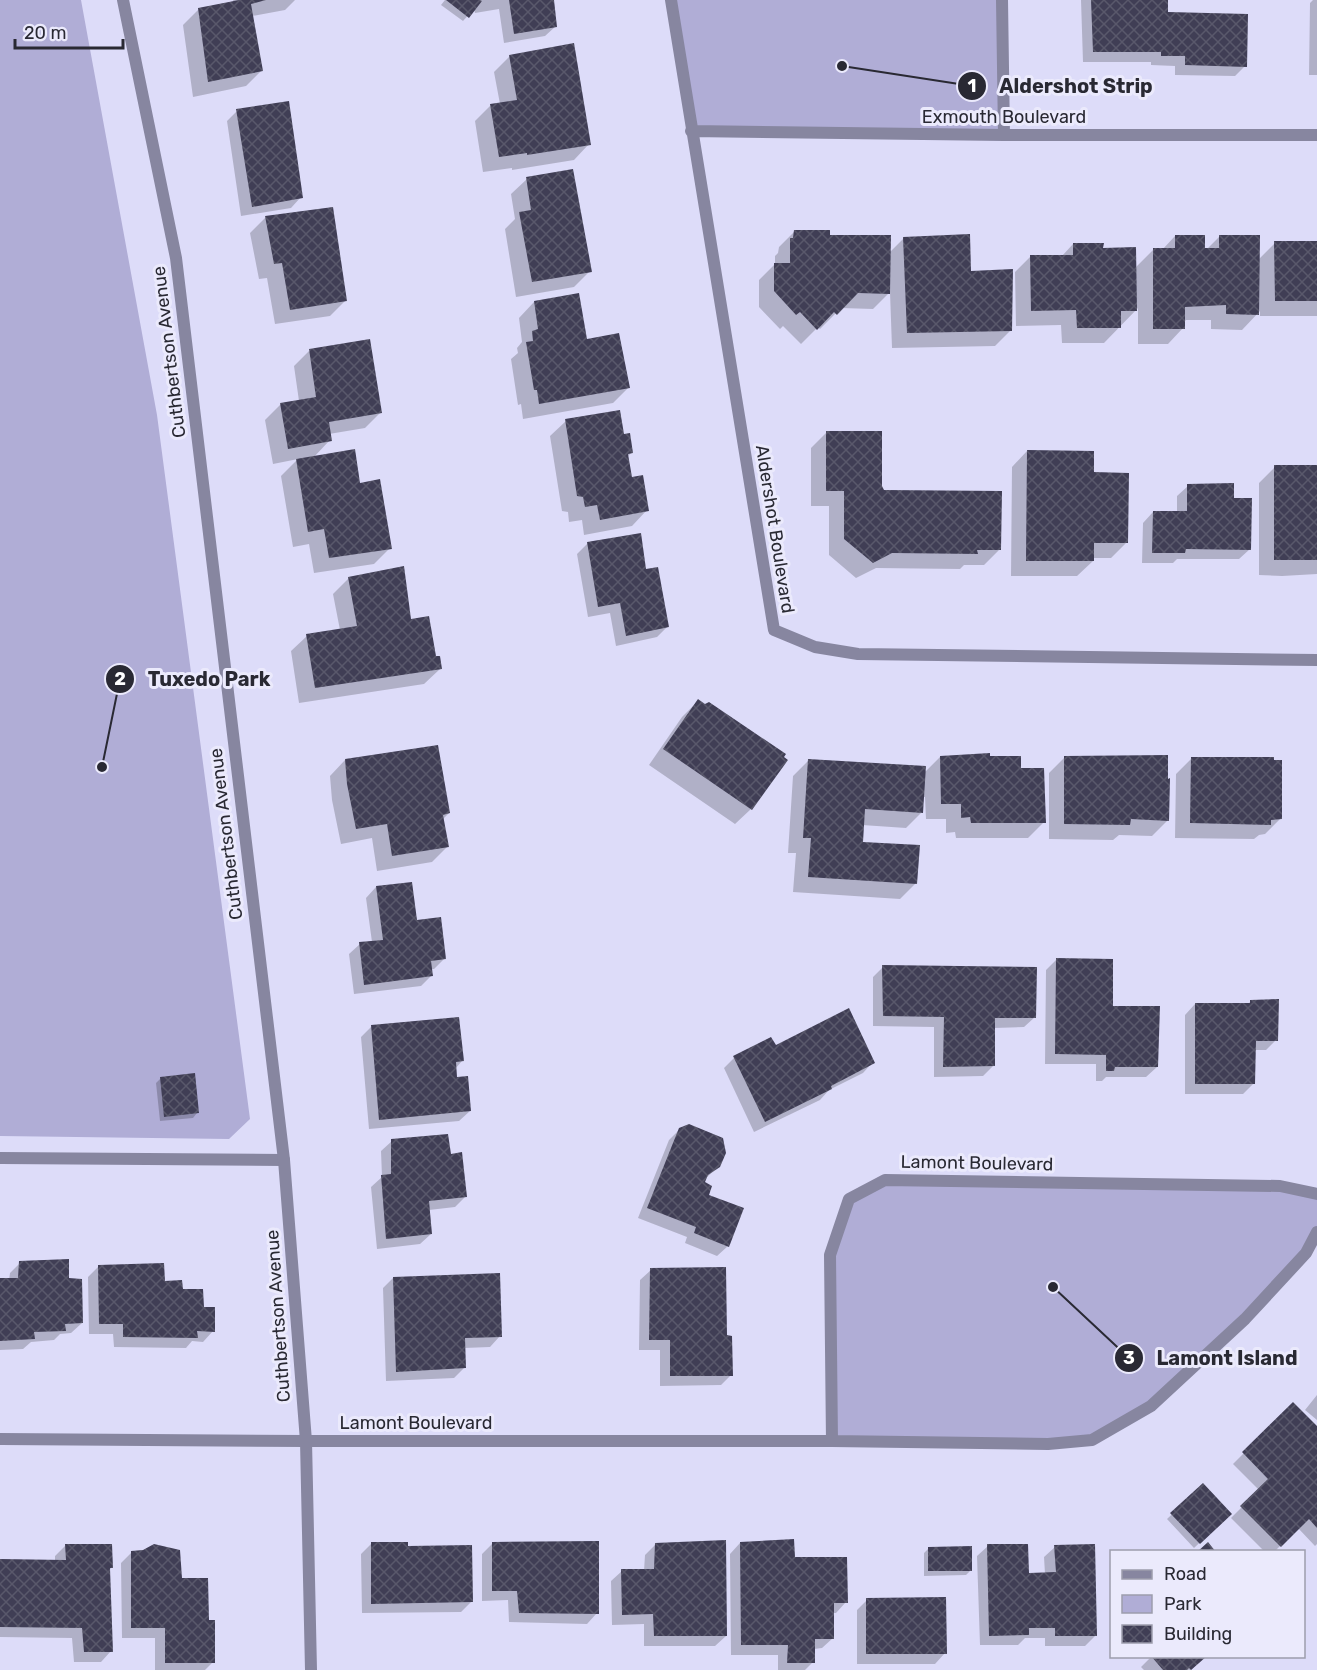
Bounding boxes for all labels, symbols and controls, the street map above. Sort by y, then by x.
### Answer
scale bar [15,12,123,50]
text: 20 m [24,22,66,44]
callout: Aldershot Strip [957,67,1165,105]
text: Aldershot Strip [999,74,1153,98]
text: 1 [968,75,976,97]
street label: Exmouth Boulevard [922,106,1086,128]
street label: Cuthbertson Avenue [148,265,190,439]
street label: Aldershot Boulevard [751,443,799,615]
callout: Tuxedo Park [105,660,282,698]
text: Tuxedo Park [148,667,271,691]
text: 2 [114,668,126,690]
street label: Cuthbertson Avenue [205,747,247,921]
street label: Lamont Boulevard [900,1151,1054,1175]
street label: Cuthbertson Avenue [261,1229,295,1403]
callout: Lamont Island [1114,1339,1310,1377]
text: Lamont Island [1156,1346,1298,1370]
text: 3 [1123,1347,1135,1369]
street label: Lamont Boulevard [340,1412,492,1434]
legend [1110,1550,1305,1658]
text: Road [1164,1563,1207,1585]
text: Park [1164,1593,1202,1615]
text: Building [1164,1623,1232,1645]

